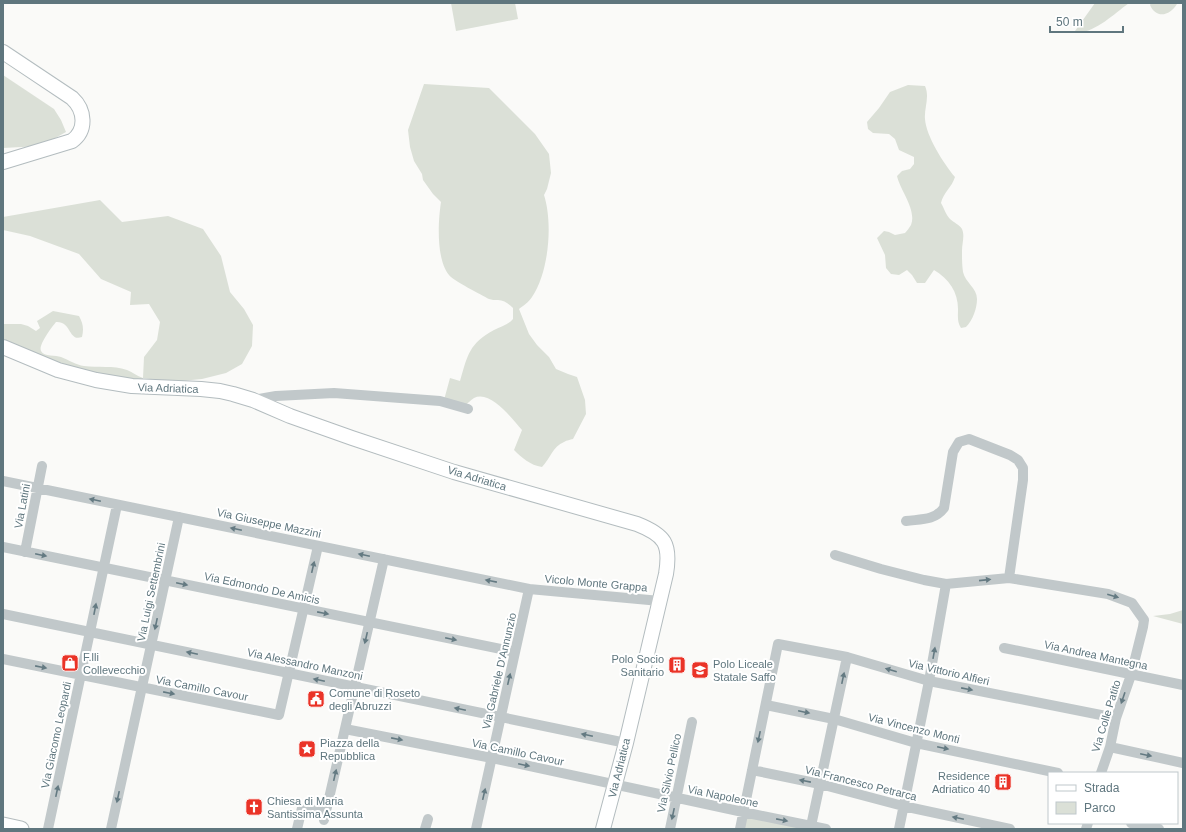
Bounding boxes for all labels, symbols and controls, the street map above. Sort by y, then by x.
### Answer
scale bar [1050,8,1123,34]
text: 50 m [1056,15,1083,29]
street label: Via Adriatica [137,381,200,395]
street label: Via Adriatica [446,463,509,493]
street label: Via Latini [12,483,32,529]
one-way arrow [89,497,102,503]
street label: Via Giuseppe Mazzini [216,506,322,540]
one-way arrow [230,526,243,532]
street label: Via Luigi Settembrini [135,542,167,642]
one-way arrow [35,552,47,558]
one-way arrow [358,552,370,558]
one-way arrow [311,561,317,573]
street label: Via Edmondo De Amicis [203,570,321,606]
street label: Vicolo Monte Grappa [544,573,649,594]
one-way arrow [979,577,991,583]
one-way arrow [485,578,497,584]
one-way arrow [176,581,188,587]
one-way arrow [1107,593,1119,599]
one-way arrow [93,603,99,615]
one-way arrow [317,610,330,616]
street label: Via Gabriele D'Annunzio [480,612,518,730]
one-way arrow [152,618,158,630]
one-way arrow [363,632,369,644]
one-way arrow [445,636,457,642]
street label: Via Andrea Mantegna [1043,638,1150,672]
street label: Via Alessandro Manzoni [246,646,364,682]
one-way arrow [931,647,937,660]
one-way arrow [186,650,198,656]
place label: F.lli Collevecchio [83,651,145,676]
shop icon: F.lli Collevecchio [60,653,80,673]
place label: Polo Socio Sanitario [611,653,664,678]
building icon: Polo Socio Sanitario [667,655,687,675]
street label: Via Vittorio Alfieri [907,657,991,687]
place label: Polo Liceale Statale Saffo [713,658,776,683]
school or university icon: Polo Liceale Statale Saffo [690,660,710,680]
one-way arrow [35,664,47,670]
one-way arrow [885,667,897,673]
one-way arrow [840,672,846,684]
street label: Via Camillo Cavour [155,673,250,703]
one-way arrow [507,673,513,685]
one-way arrow [313,676,325,682]
street label: Via Colle Patito [1089,678,1123,754]
street label: Via Giacomo Leopardi [39,681,73,789]
one-way arrow [961,686,973,692]
place label: Comune di Roseto degli Abruzzi [329,687,420,712]
public building icon: Comune di Roseto degli Abruzzi [306,689,326,709]
one-way arrow [162,690,175,696]
one-way arrow [1120,692,1126,704]
one-way arrow [454,705,466,711]
one-way arrow [798,710,810,716]
street label: Via Vincenzo Monti [867,711,961,745]
one-way arrow [756,731,762,743]
one-way arrow [581,732,593,738]
street label: Via Silvio Pellico [655,732,683,814]
street label: Via Camillo Cavour [471,736,566,768]
street label: Via Adriatica [606,736,632,799]
place label: Piazza della Repubblica [320,737,380,762]
one-way arrow [391,737,403,743]
place icon: Piazza della Repubblica [297,739,317,759]
one-way arrow [937,746,949,752]
one-way arrow [1140,752,1152,758]
one-way arrow [518,763,531,769]
street label: Via Francesco Petrarca [804,763,919,803]
one-way arrow [332,768,338,781]
place label: Residence Adriatico 40 [932,770,990,795]
building icon: Residence Adriatico 40 [993,772,1013,792]
legend [1048,772,1178,824]
one-way arrow [799,777,811,783]
text: Strada [1084,781,1120,795]
street label: Via Napoleone [687,783,759,809]
one-way arrow [54,785,60,797]
one-way arrow [481,787,487,800]
one-way arrow [114,791,120,803]
place label: Chiesa di Maria Santissima Assunta [267,795,364,820]
church icon: Chiesa di Maria Santissima Assunta [244,797,264,817]
text: Parco [1084,801,1116,815]
one-way arrow [669,807,675,820]
one-way arrow [952,814,965,820]
one-way arrow [775,817,788,823]

